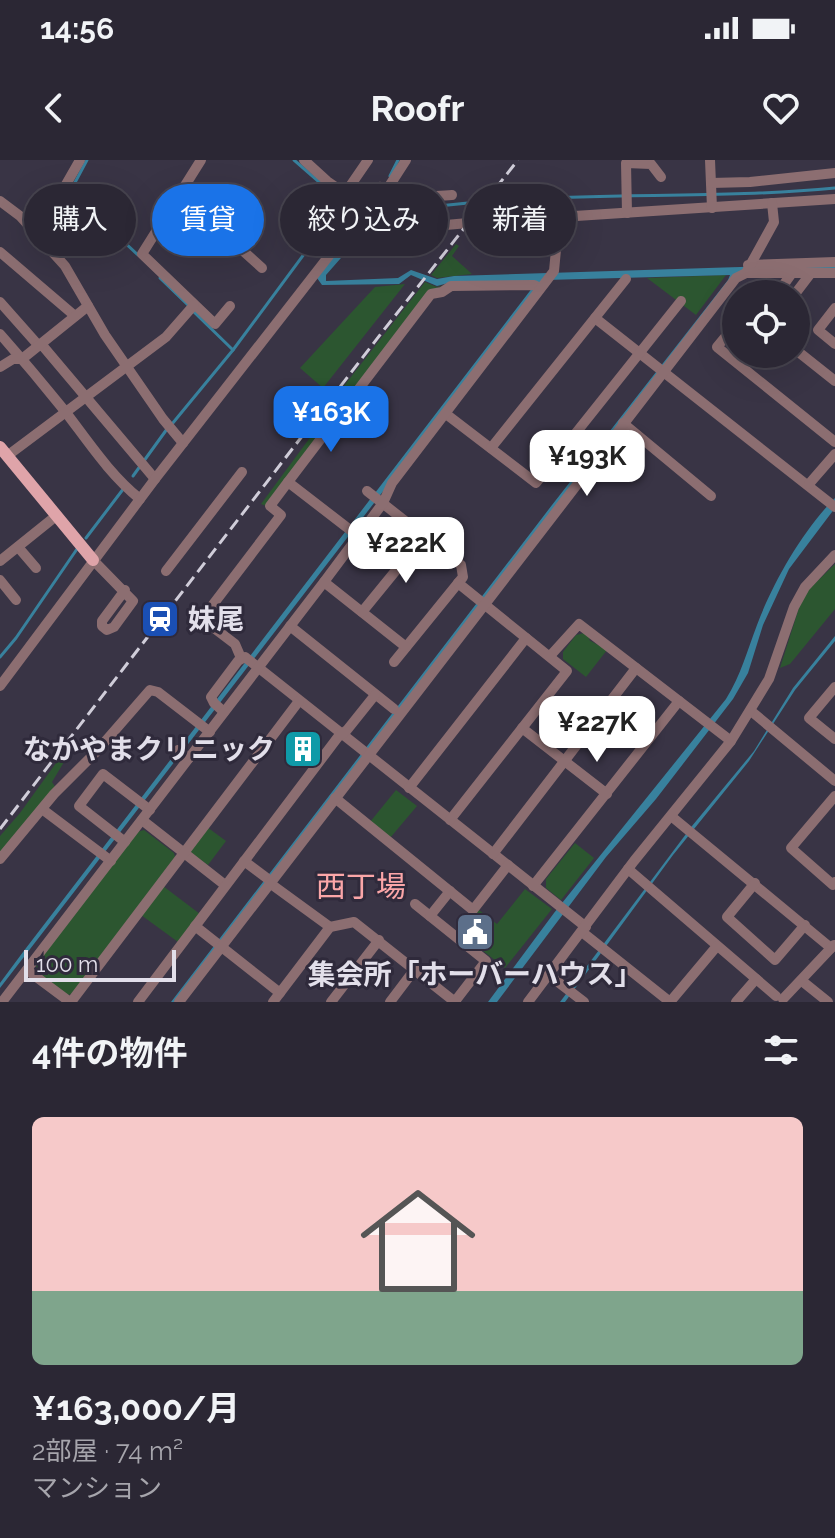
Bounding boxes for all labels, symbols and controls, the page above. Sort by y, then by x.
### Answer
text: 14:56 [40,11,114,46]
icon: back [32,86,76,130]
icon: heart [759,86,803,130]
text: Roofr [370,87,465,129]
chip: 購入 [24,184,136,256]
chip: 賃貸 [152,184,264,256]
chip: 絞り込み [280,184,448,256]
chip: 新着 [464,184,576,256]
map controls [722,280,810,368]
button: locate [722,280,810,368]
pin: ¥163K [275,386,387,454]
text: ¥163K [292,397,370,427]
pin: ¥193K [531,430,643,498]
text: ¥193K [548,441,626,471]
pin: ¥222K [350,517,462,585]
text: ¥222K [366,528,446,558]
station icon: 妹尾 [139,598,181,640]
place label: 妹尾 [188,603,244,636]
pin: ¥227K [541,696,653,764]
text: ¥227K [557,707,637,737]
building icon: なかやまクリニック [282,728,324,770]
place label: なかやまクリニック [23,733,275,766]
district label: 西丁場 [316,869,406,904]
public building icon: 集会所「ホーバーハウス」 [454,911,496,953]
scale bar [24,946,176,982]
text: 100 m [36,951,98,977]
place label: 集会所「ホーバーハウス」 [307,958,643,991]
icon: filters [759,1028,803,1072]
text: 4件の物件 [32,1033,187,1073]
icon: home [346,1169,490,1313]
text: ¥163,000/月 [32,1388,240,1428]
text: 2部屋 · 74 m² [32,1436,183,1466]
text: マンション [32,1473,162,1503]

